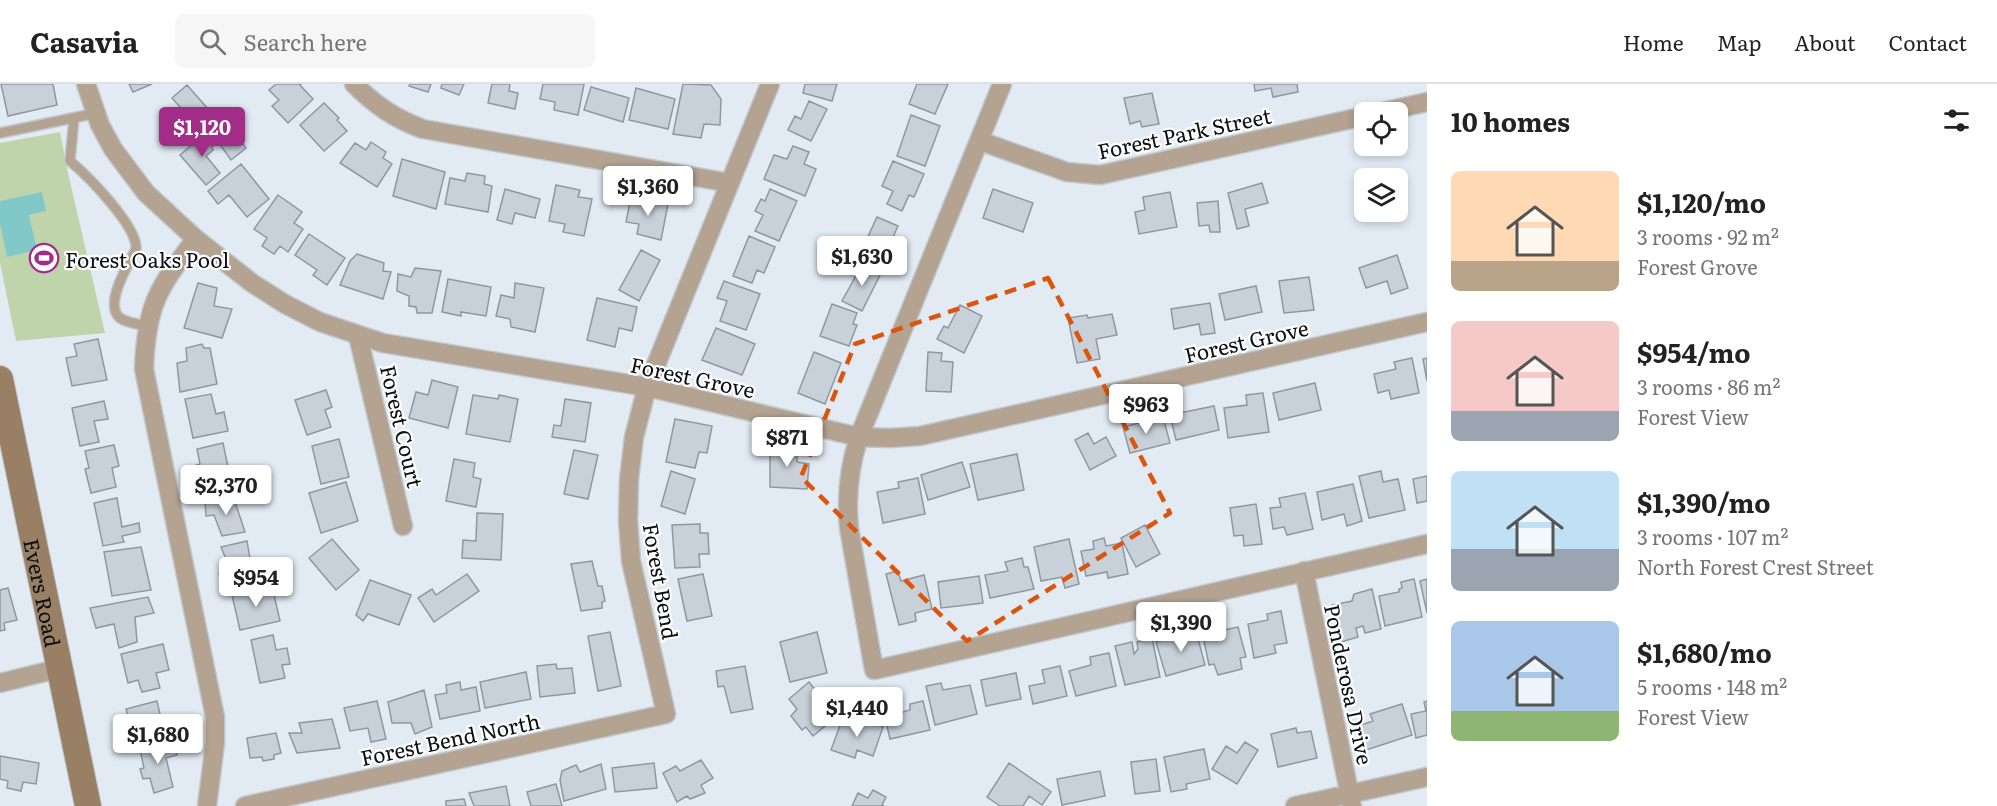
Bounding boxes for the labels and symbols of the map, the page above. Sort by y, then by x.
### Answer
street label: Forest Park Street [1094,98,1274,166]
pin: $1,120 [153,107,251,158]
pin: $1,360 [599,166,697,217]
pin: $1,630 [813,236,911,287]
sports icon: Forest Oaks Pool [28,242,60,274]
place label: Forest Oaks Pool [65,243,229,274]
street label: Forest Grove [1181,311,1311,369]
street label: Forest Grove [628,348,758,404]
street label: Forest Court [374,362,432,491]
pin: $963 [1110,384,1182,435]
pin: $871 [751,417,823,468]
pin: $2,370 [177,465,275,516]
street label: Forest Bend [637,520,688,642]
street label: Evers Road [18,535,70,650]
pin: $954 [220,557,292,608]
street label: Ponderosa Drive [1318,601,1382,767]
pin: $1,390 [1132,602,1230,653]
pin: $1,440 [808,687,906,738]
street label: Forest Bend North [357,704,543,772]
pin: $1,680 [109,714,207,765]

